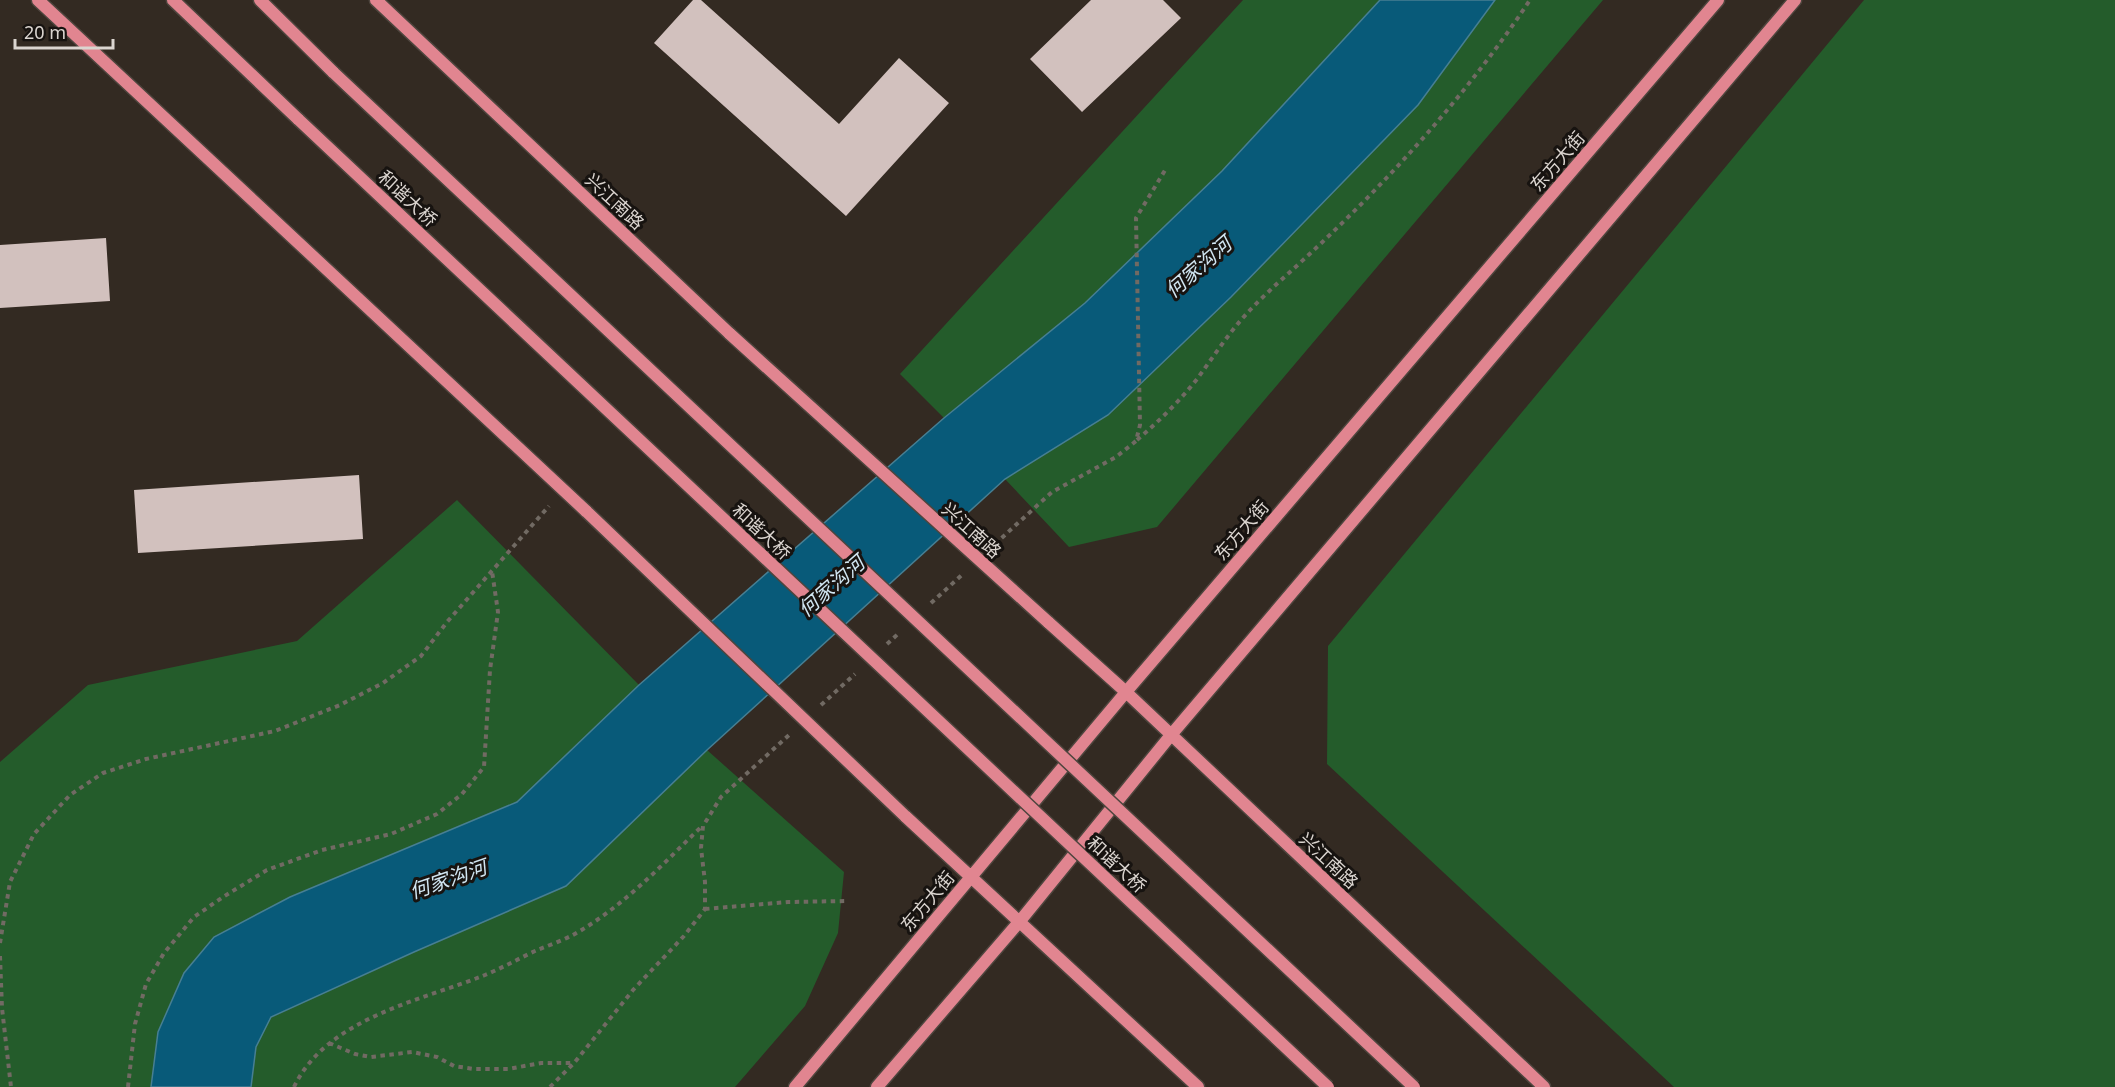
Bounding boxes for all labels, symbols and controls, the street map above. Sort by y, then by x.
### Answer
scale bar [15,12,112,50]
text: 20 m [24,20,66,44]
street label: 东方大街 [1524,126,1590,196]
street label: 和谐大桥 [373,165,443,231]
street label: 兴江南路 [580,168,650,234]
water label: 何家沟河 [1159,228,1240,303]
street label: 东方大街 [1208,495,1274,565]
street label: 兴江南路 [937,497,1007,563]
street label: 和谐大桥 [727,498,797,564]
water label: 何家沟河 [792,547,873,622]
street label: 兴江南路 [1294,827,1364,893]
street label: 和谐大桥 [1082,831,1152,897]
water label: 何家沟河 [406,852,494,905]
street label: 东方大街 [895,866,959,936]

